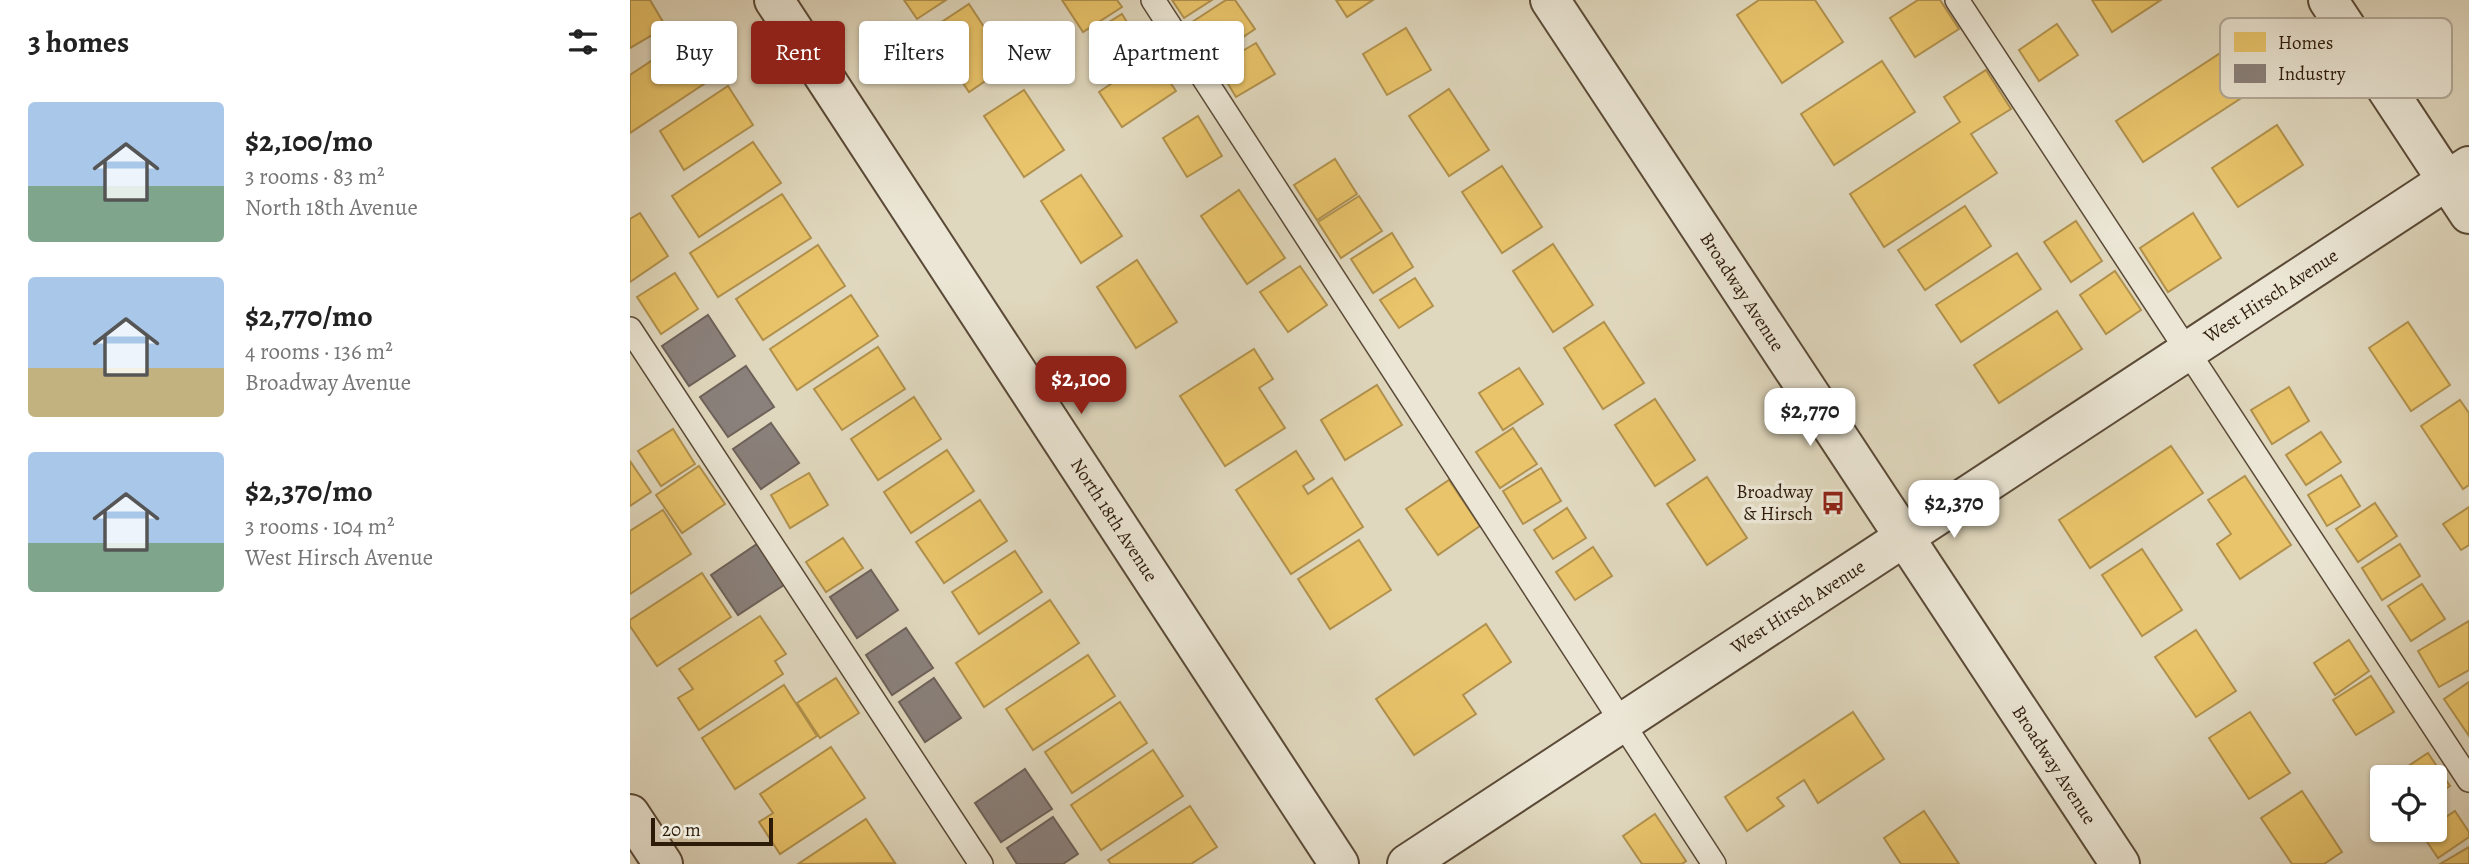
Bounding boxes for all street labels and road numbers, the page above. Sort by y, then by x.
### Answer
street label: Broadway Avenue [1694,227,1790,357]
street label: West Hirsch Avenue [2198,243,2343,350]
street label: North 18th Avenue [1064,453,1164,587]
street label: West Hirsch Avenue [1725,554,1870,661]
street label: Broadway Avenue [2006,700,2102,830]

